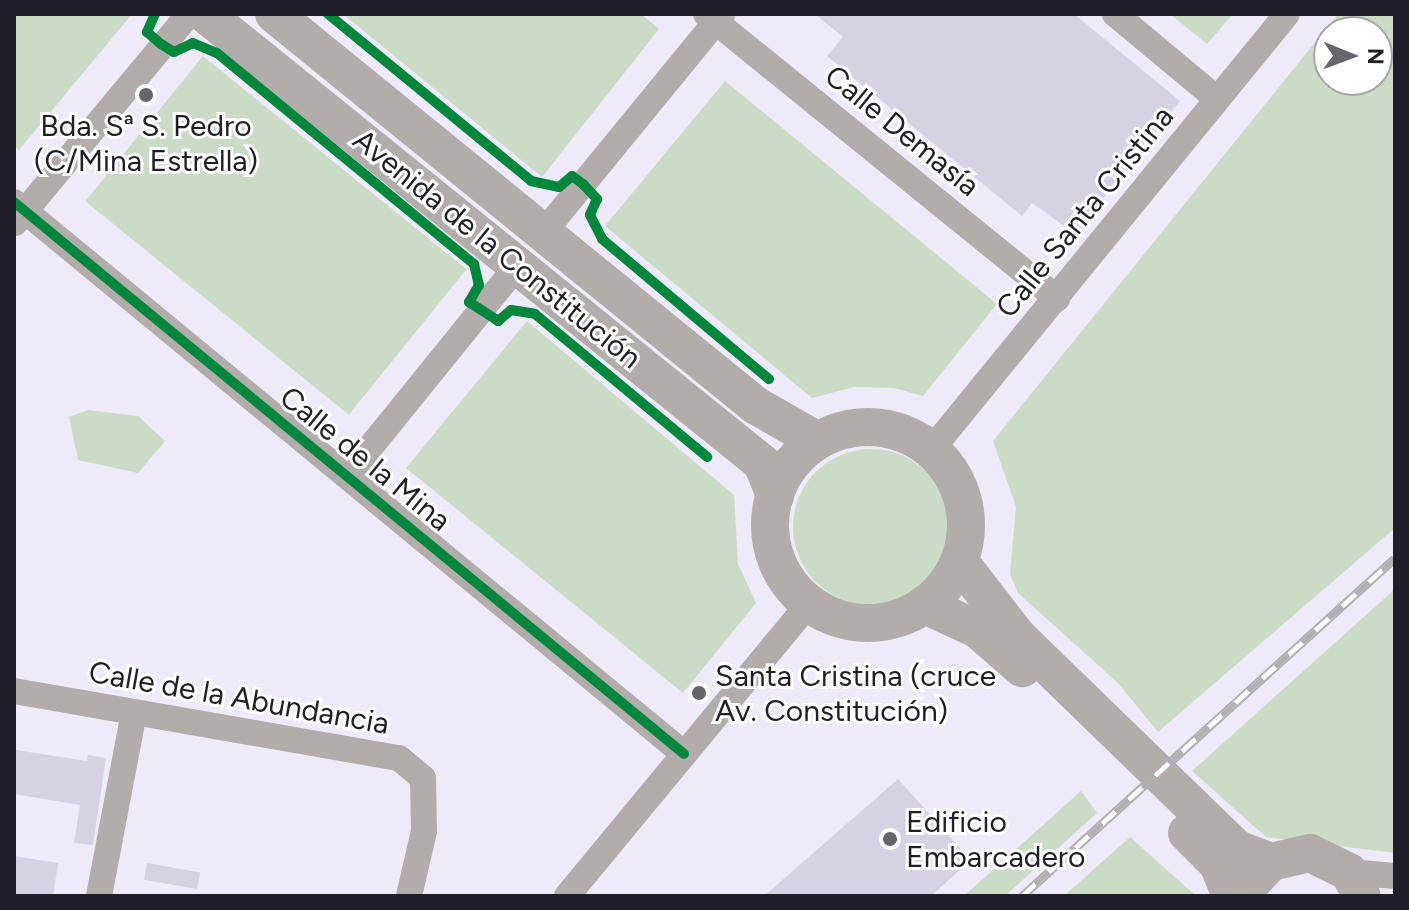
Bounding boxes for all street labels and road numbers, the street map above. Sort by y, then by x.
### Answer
street label: Calle Demasía [818,58,986,204]
street label: Calle Santa Cristina [989,99,1181,325]
street label: Avenida de la Constitución [346,122,648,376]
street label: Calle de la Mina [272,379,458,539]
street label: Calle de la Abundancia [86,654,392,742]

